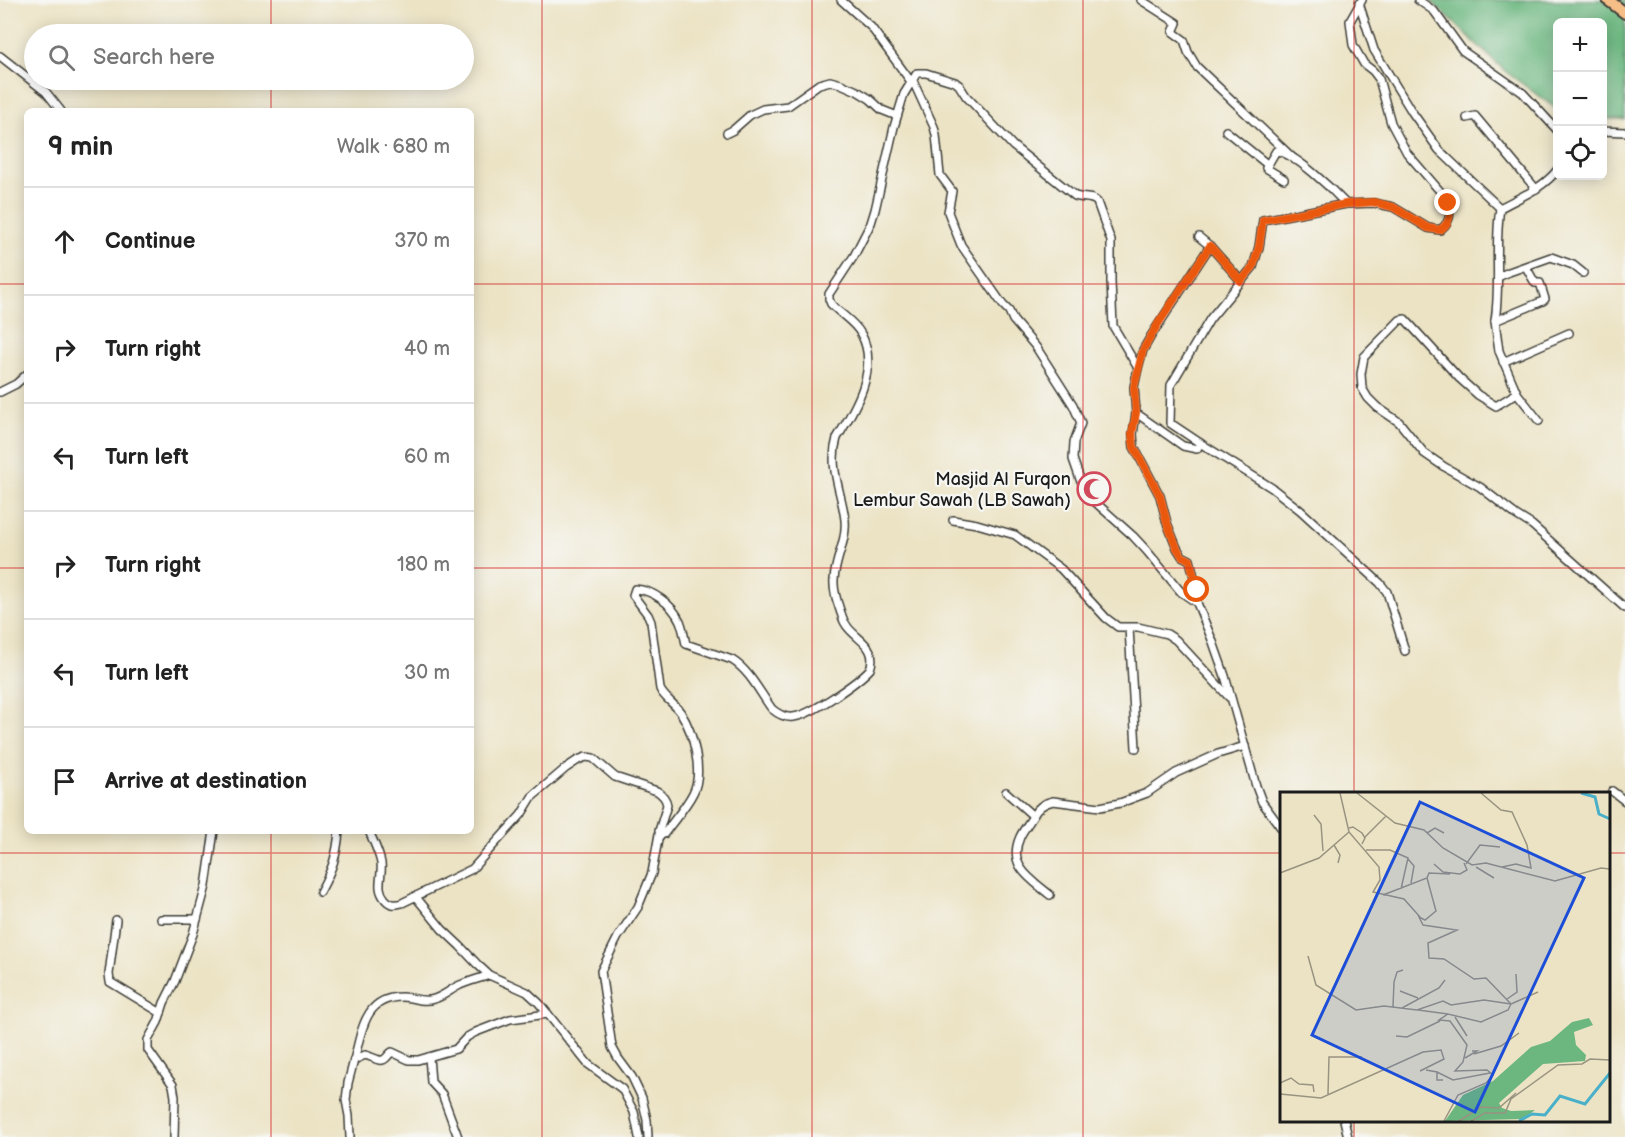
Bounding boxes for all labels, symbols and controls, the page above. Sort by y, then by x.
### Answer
map controls [1553,18,1607,180]
button: + [1553,18,1607,72]
search box [24,24,474,90]
icon: search [45,41,78,74]
text: Search here [93,44,215,71]
button: − [1553,72,1607,126]
button: locate [1553,126,1607,180]
text: 9 min [48,132,113,163]
text: Walk · 680 m [337,135,450,159]
route end [1434,189,1460,215]
icon: ahead [48,225,81,258]
text: Continue [105,228,195,255]
text: 370 m [394,229,450,253]
icon: right [48,333,81,366]
text: Turn right [105,336,201,363]
text: 40 m [404,337,450,361]
icon: left [48,441,81,474]
text: Turn left [105,444,189,471]
text: 60 m [404,445,450,469]
place label: Masjid Al Furqon Lembur Sawah (LB Sawah) [853,469,1071,511]
mosque icon: Masjid Al Furqon Lembur Sawah (LB Sawah) [1076,471,1112,507]
icon: right [48,549,81,582]
text: Turn right [105,552,201,579]
text: 180 m [397,553,450,577]
route start [1183,576,1209,602]
icon: left [48,657,81,690]
text: Turn left [105,660,189,687]
text: 30 m [404,661,450,685]
icon: arrive [48,765,81,798]
text: Arrive at destination [105,768,307,795]
inset map [1280,792,1610,1122]

